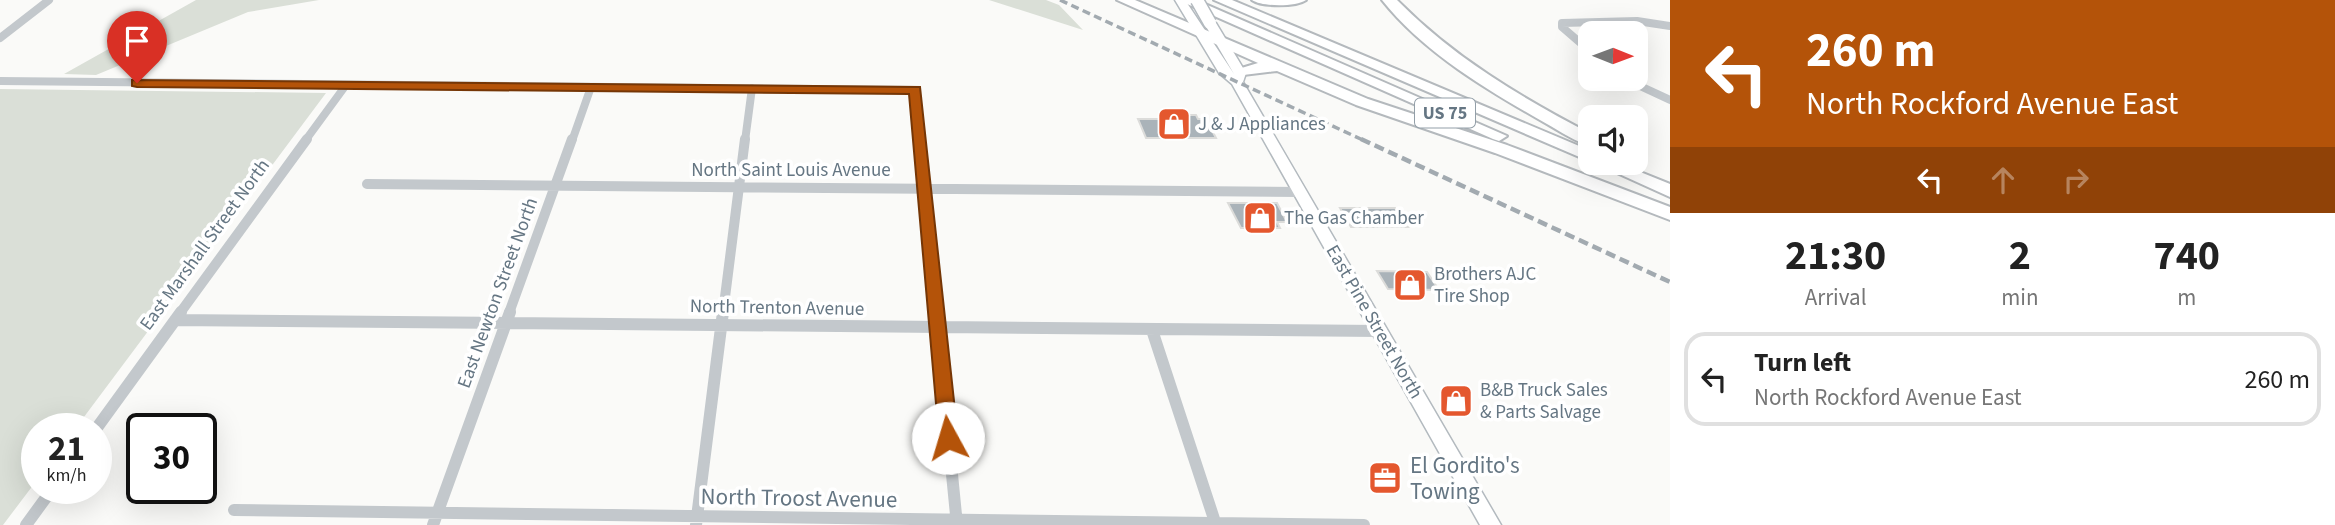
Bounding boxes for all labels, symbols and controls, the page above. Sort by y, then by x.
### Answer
pin [107,11,167,83]
text: 260 m [1806,16,1935,86]
north arrow [1578,21,1648,91]
map controls [1578,21,1648,175]
icon: arrive [118,22,156,60]
icon: left [1691,28,1782,119]
text: North Rockford Avenue East [1806,81,2178,127]
road number: US 75 [1415,98,1475,128]
shop icon: J & J Appliances [1155,105,1193,143]
button: sound [1578,105,1648,175]
place label: J & J Appliances [1198,111,1326,138]
street label: East Marshall Street North [134,154,276,336]
street label: North Saint Louis Avenue [691,157,891,184]
icon: left [1911,161,1949,199]
icon: ahead [1984,161,2022,199]
icon: right [2057,161,2095,199]
street label: East Newton Street North [451,194,545,392]
shop icon: The Gas Chamber [1241,199,1279,237]
place label: The Gas Chamber [1284,205,1424,232]
text: 21:30 [1785,226,1886,286]
text: 2 [2009,226,2031,286]
text: 740 [2153,226,2220,286]
street label: East Pine Street North [1319,240,1429,404]
place label: Brothers AJC Tire Shop [1434,261,1536,310]
shop icon: Brothers AJC Tire Shop [1391,266,1429,304]
text: Arrival [1805,281,1867,314]
text: min [2001,281,2039,314]
text: m [2177,281,2196,314]
street label: North Trenton Avenue [690,293,864,323]
text: Turn left [1754,344,1851,381]
icon: left [1695,360,1733,398]
text: 260 m [2244,361,2310,398]
place label: B&B Truck Sales & Parts Salvage [1480,377,1608,426]
text: North Rockford Avenue East [1754,381,2022,414]
shop icon: B&B Truck Sales & Parts Salvage [1437,382,1475,420]
position arrow [911,401,985,475]
speed limit sign: 30 [126,413,217,504]
text: 21 [48,424,85,474]
place label: El Gordito's Towing [1410,449,1520,508]
office icon: El Gordito's Towing [1366,459,1404,497]
text: km/h [47,463,86,488]
street label: North Troost Avenue [700,480,898,516]

